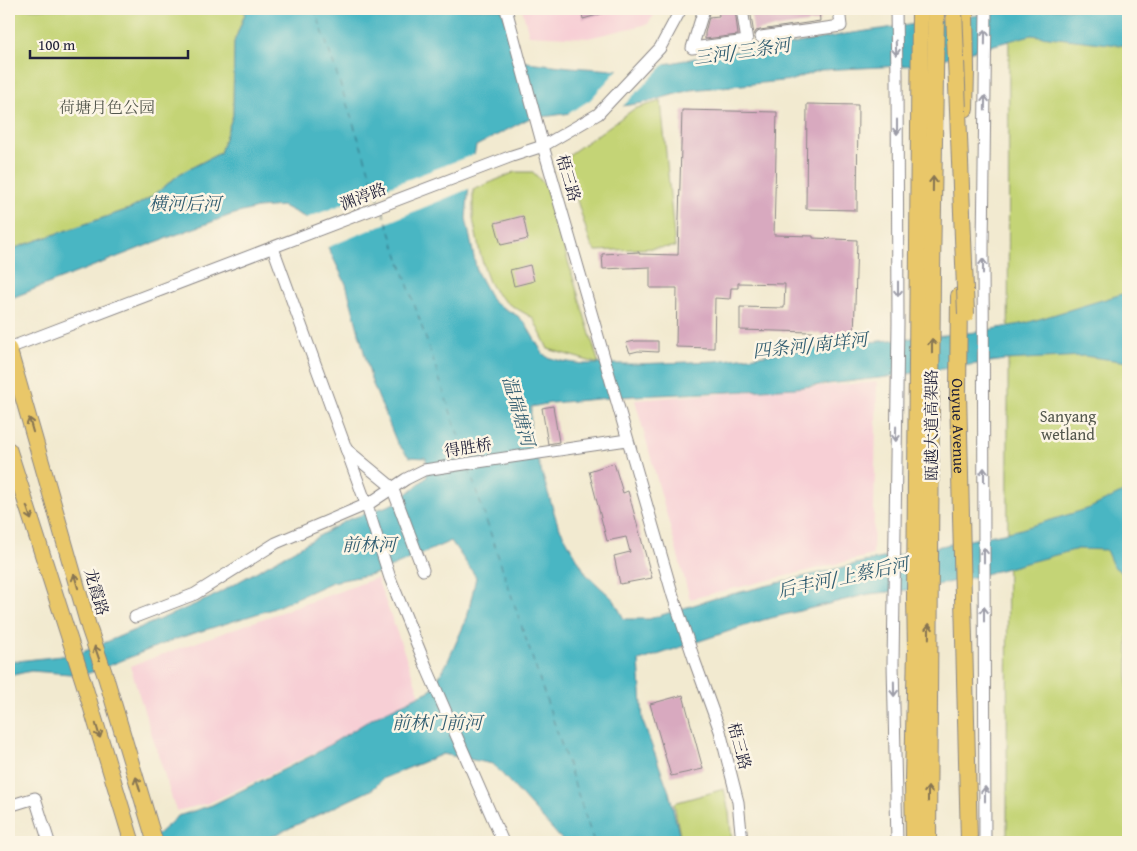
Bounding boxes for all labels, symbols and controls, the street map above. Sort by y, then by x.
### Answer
scale bar [30,28,188,60]
one-way arrow [981,29,990,45]
water label: 三河/三条河 [692,30,795,71]
text: 100 m [38,34,76,55]
one-way arrow [892,40,901,56]
park label: 荷塘月色公园 [59,95,155,119]
one-way arrow [980,96,990,112]
one-way arrow [892,118,902,134]
street label: 梧三路 [551,152,587,204]
street label: 渊渟路 [336,176,390,216]
one-way arrow [928,176,938,192]
water label: 横河后河 [149,190,224,217]
one-way arrow [978,258,988,274]
one-way arrow [893,280,903,297]
water label: 四条河/南垟河 [751,325,872,364]
one-way arrow [927,338,937,354]
street label: 瓯越大道高架路 [919,369,943,481]
water label: 温瑞塘河 [496,373,543,452]
street label: Ouyue Avenue [946,378,972,474]
park label: Sanyang wetland [1040,404,1096,446]
one-way arrow [25,417,35,433]
one-way arrow [892,426,901,442]
street label: 得胜桥 [442,431,494,463]
one-way arrow [979,467,989,484]
one-way arrow [25,505,34,520]
water label: 前林河 [342,531,399,558]
one-way arrow [979,548,989,564]
water label: 后丰河/上蔡后河 [775,549,914,604]
street label: 龙霞路 [79,566,115,618]
one-way arrow [70,574,80,590]
one-way arrow [979,606,989,622]
one-way arrow [925,623,934,639]
one-way arrow [92,645,102,661]
one-way arrow [889,680,899,697]
water label: 前林门前河 [392,709,485,736]
street label: 梧三路 [722,720,758,772]
one-way arrow [94,722,104,738]
one-way arrow [132,777,142,793]
one-way arrow [923,786,933,802]
one-way arrow [980,786,990,802]

